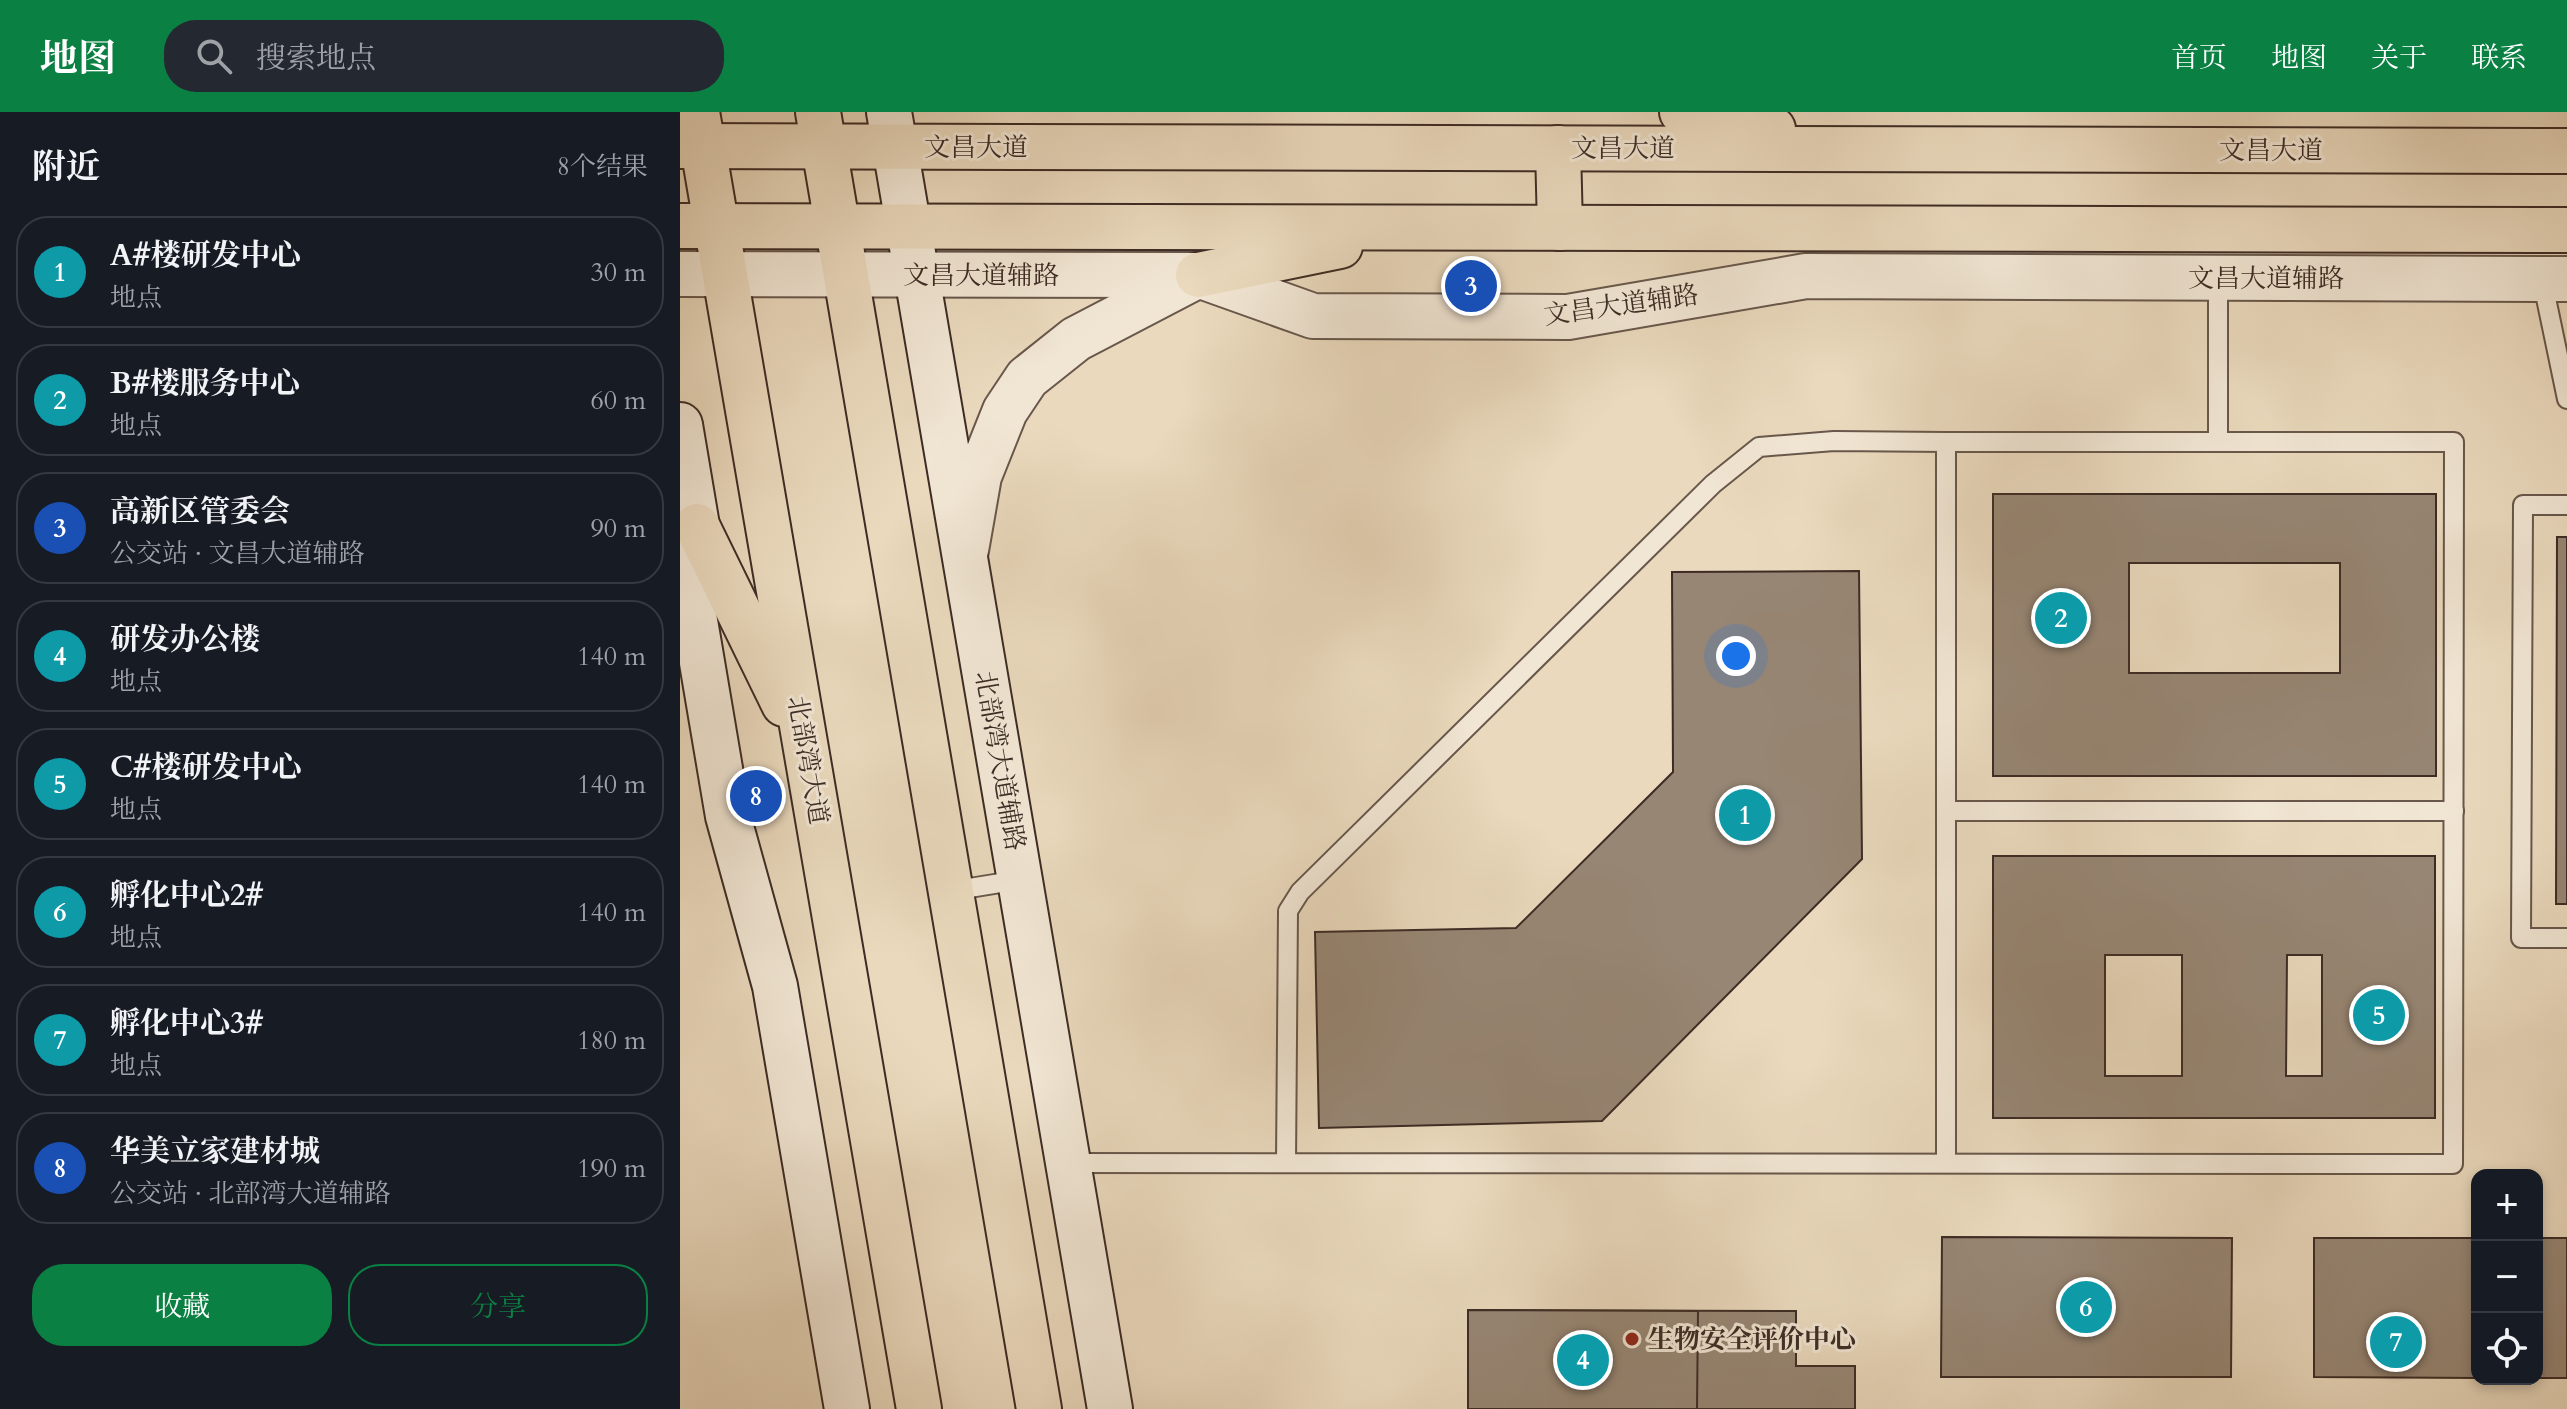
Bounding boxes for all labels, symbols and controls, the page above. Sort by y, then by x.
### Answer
search box [164,20,724,92]
text: 地图 [40,33,116,85]
icon: search [192,34,236,78]
text: 搜索地点 [256,38,376,79]
text: 首页 [2171,39,2227,77]
text: 地图 [2271,39,2327,77]
text: 关于 [2371,39,2427,77]
text: 联系 [2471,39,2527,77]
street label: 文昌大道 [924,130,1028,165]
street label: 文昌大道 [1571,131,1675,166]
street label: 文昌大道 [2219,133,2323,168]
text: 附近 [32,144,100,190]
text: 8个结果 [557,149,648,184]
text: A#楼研发中心 [110,235,301,276]
text: 1 [53,255,67,290]
text: 30 m [590,255,646,290]
pin: 3 [1445,256,1497,316]
street label: 文昌大道辅路 [903,258,1059,293]
street label: 文昌大道辅路 [2188,261,2344,296]
street label: 文昌大道辅路 [1541,277,1701,333]
text: 地点 [110,280,162,315]
text: B#楼服务中心 [110,363,300,404]
text: 2 [53,383,67,418]
text: 60 m [590,383,646,418]
text: 地点 [110,408,162,443]
text: 高新区管委会 [110,491,290,532]
text: 3 [53,511,67,546]
text: 90 m [590,511,646,546]
text: 公交站 · 文昌大道辅路 [110,536,365,571]
pin: 2 [2035,588,2087,648]
text: 研发办公楼 [110,619,260,660]
your location [1716,636,1756,676]
text: 4 [53,639,67,674]
text: 140 m [577,639,646,674]
text: 地点 [110,664,162,699]
street label: 北部湾大道辅路 [967,668,1033,854]
street label: 北部湾大道 [779,693,837,827]
text: C#楼研发中心 [110,747,301,788]
pin: 8 [730,766,782,826]
text: 5 [53,767,67,802]
text: 140 m [577,767,646,802]
pin: 1 [1719,785,1771,845]
text: 地点 [110,792,162,827]
text: 孵化中心2# [110,875,264,916]
text: 6 [53,895,67,930]
text: 140 m [577,895,646,930]
text: 地点 [110,920,162,955]
pin: 5 [2353,985,2405,1045]
text: 孵化中心3# [110,1003,264,1044]
text: 7 [53,1023,67,1058]
text: 180 m [577,1023,646,1058]
text: 地点 [110,1048,162,1083]
text: 华美立家建材城 [110,1131,320,1172]
text: 8 [53,1151,67,1186]
text: 190 m [577,1151,646,1186]
map controls [2471,1169,2543,1385]
button: + [2471,1169,2543,1241]
text: 公交站 · 北部湾大道辅路 [110,1176,391,1211]
button: − [2471,1241,2543,1313]
button: 收藏 [32,1264,332,1346]
button: 分享 [348,1264,648,1346]
pin: 6 [2060,1277,2112,1337]
pin: 7 [2370,1312,2422,1372]
button: locate [2471,1313,2543,1385]
place label: 生物安全评价中心 [1648,1322,1856,1357]
pin: 4 [1557,1330,1609,1390]
marker: 生物安全评价中心 [1623,1330,1641,1348]

